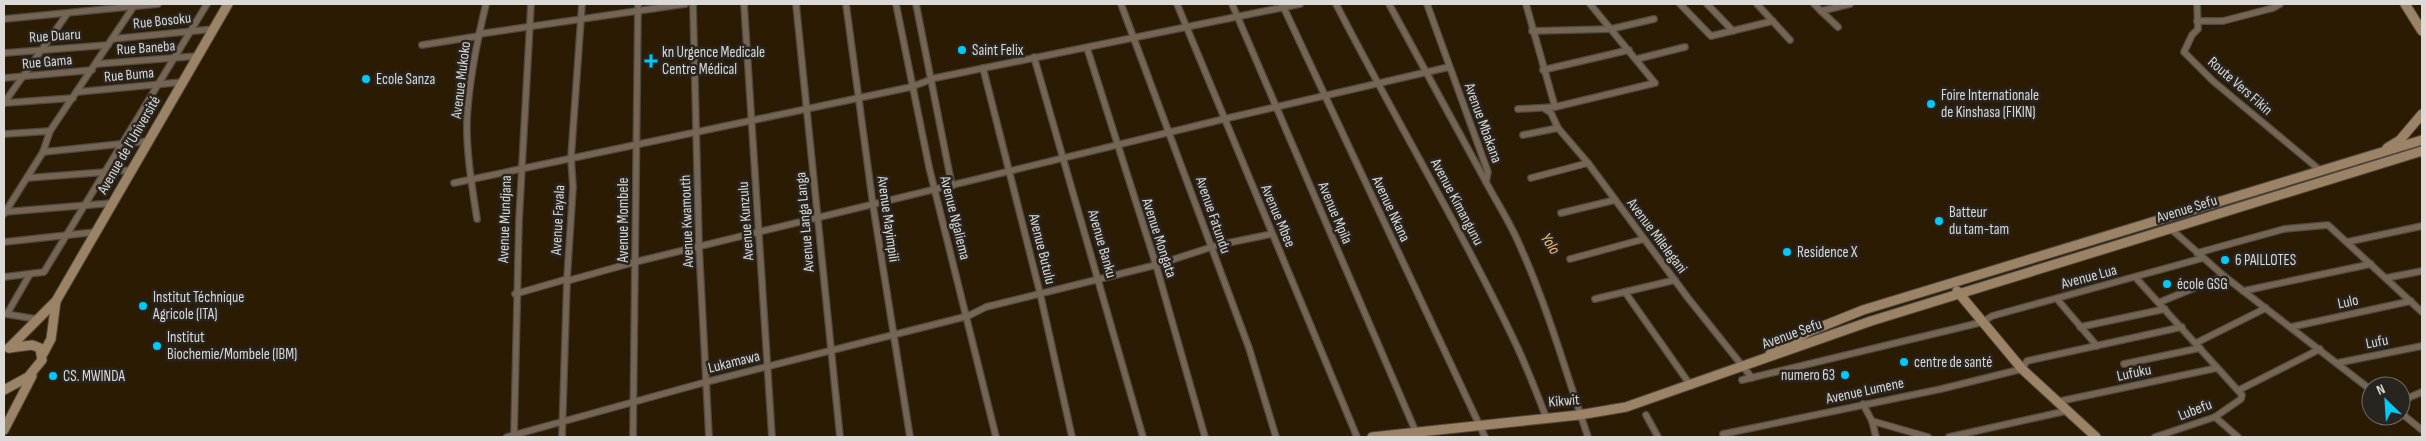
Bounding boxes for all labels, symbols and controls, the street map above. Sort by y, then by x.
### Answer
street label: Rue Bosoku [132,9,192,33]
street label: Rue Duaru [29,25,81,47]
street label: Rue Baneba [116,36,176,60]
street label: Avenue Mukoko [447,40,475,121]
place label: Saint Felix [972,41,1024,60]
place label: kn Urgence Medicale Centre Médical [662,43,765,79]
marker: Saint Felix [956,44,968,56]
street label: Rue Gama [21,50,73,74]
street label: Route Vers Fikin [2204,53,2276,119]
marker: kn Urgence Medicale Centre Médical [644,54,658,68]
street label: Rue Buma [103,63,155,87]
place label: Ecole Sanza [376,70,435,89]
marker: Ecole Sanza [360,73,372,85]
street label: Avenue Mbakana [1459,80,1506,166]
place label: Foire Internationale de Kinshasa (FIKIN) [1941,86,2039,122]
street label: Avenue de l’Université [93,92,165,198]
marker: Foire Internationale de Kinshasa (FIKIN) [1925,98,1937,110]
street label: Avenue Kimangunu [1426,155,1488,249]
street label: Avenue Langa Langa [791,171,819,274]
street label: Avenue Nkana [1367,172,1415,245]
street label: Avenue Ngaliema [935,173,975,262]
street label: Avenue Fatundu [1191,173,1235,256]
street label: Avenue Kwamouth [676,174,698,269]
street label: Avenue Mayimpili [872,174,903,263]
street label: Avenue Mundjana [494,175,516,264]
street label: Avenue Mombele [614,178,633,263]
street label: Avenue Mpila [1313,178,1357,247]
street label: Avenue Kunzulu [734,181,758,262]
street label: Avenue Mbee [1256,181,1300,250]
street label: Avenue Fayala [547,184,569,256]
street label: Avenue Sefu [2154,191,2219,227]
street label: Avenue Milelegani [1622,194,1692,277]
street label: Avenue Mongata [1137,195,1181,280]
place label: Batteur du tam-tam [1949,203,2009,239]
street label: Avenue Banku [1083,207,1121,280]
street label: Avenue Butulu [1024,211,1060,286]
marker: Batteur du tam-tam [1933,215,1945,227]
water label: Yolo [1536,230,1564,259]
place label: Residence X [1797,243,1858,262]
marker: Residence X [1781,246,1793,258]
place label: 6 PAILLOTES [2235,251,2296,270]
marker: 6 PAILLOTES [2219,254,2231,266]
street label: Avenue Lua [2058,260,2119,294]
place label: école GSG [2177,275,2228,294]
marker: école GSG [2161,278,2173,290]
place label: Institut Téchnique Agricole (ITA) [152,288,244,324]
street label: Lulo [2336,291,2360,313]
marker: Institut Téchnique Agricole (ITA) [137,300,149,312]
street label: Avenue Sefu [1759,314,1824,354]
place label: Institut Biochemie/Mombele (IBM) [167,328,297,364]
street label: Lufu [2364,331,2390,353]
marker: Institut Biochemie/Mombele (IBM) [151,340,163,352]
street label: Lukamawa [706,346,762,378]
place label: centre de santé [1914,353,1992,372]
marker: centre de santé [1898,356,1910,368]
street label: Lufuku [2115,360,2153,386]
place label: numero 63 [1781,366,1835,385]
place label: CS. MWINDA [63,367,125,386]
marker: numero 63 [1839,369,1851,381]
marker: CS. MWINDA [47,370,59,382]
street label: Avenue Lumene [1823,373,1906,409]
north arrow [2361,376,2411,426]
text: N [2374,380,2388,399]
street label: Kikwit [1548,390,1581,412]
street label: Lubefu [2175,395,2215,425]

